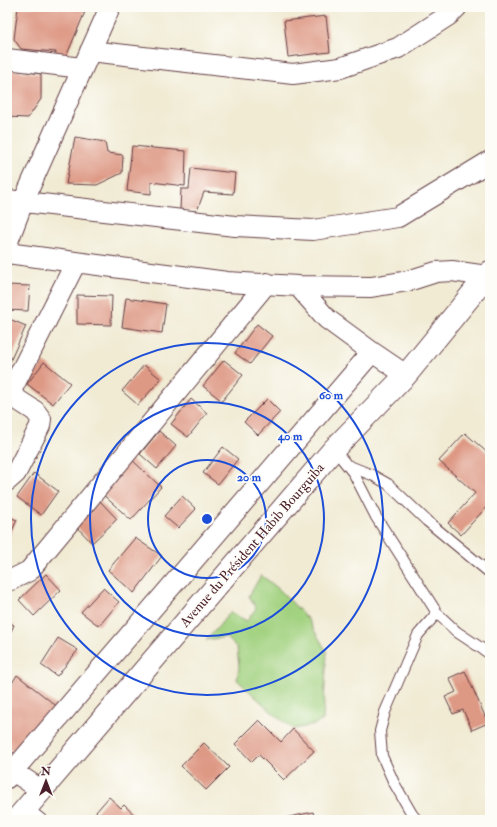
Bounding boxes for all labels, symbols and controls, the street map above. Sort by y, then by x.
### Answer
text: 60 m [319,388,344,403]
text: 40 m [277,429,303,444]
street label: Avenue du Président Habib Bourguiba [175,459,328,631]
text: 20 m [237,470,262,485]
centre of rings [200,512,214,526]
north arrow [26,761,66,801]
text: N [40,765,52,778]

